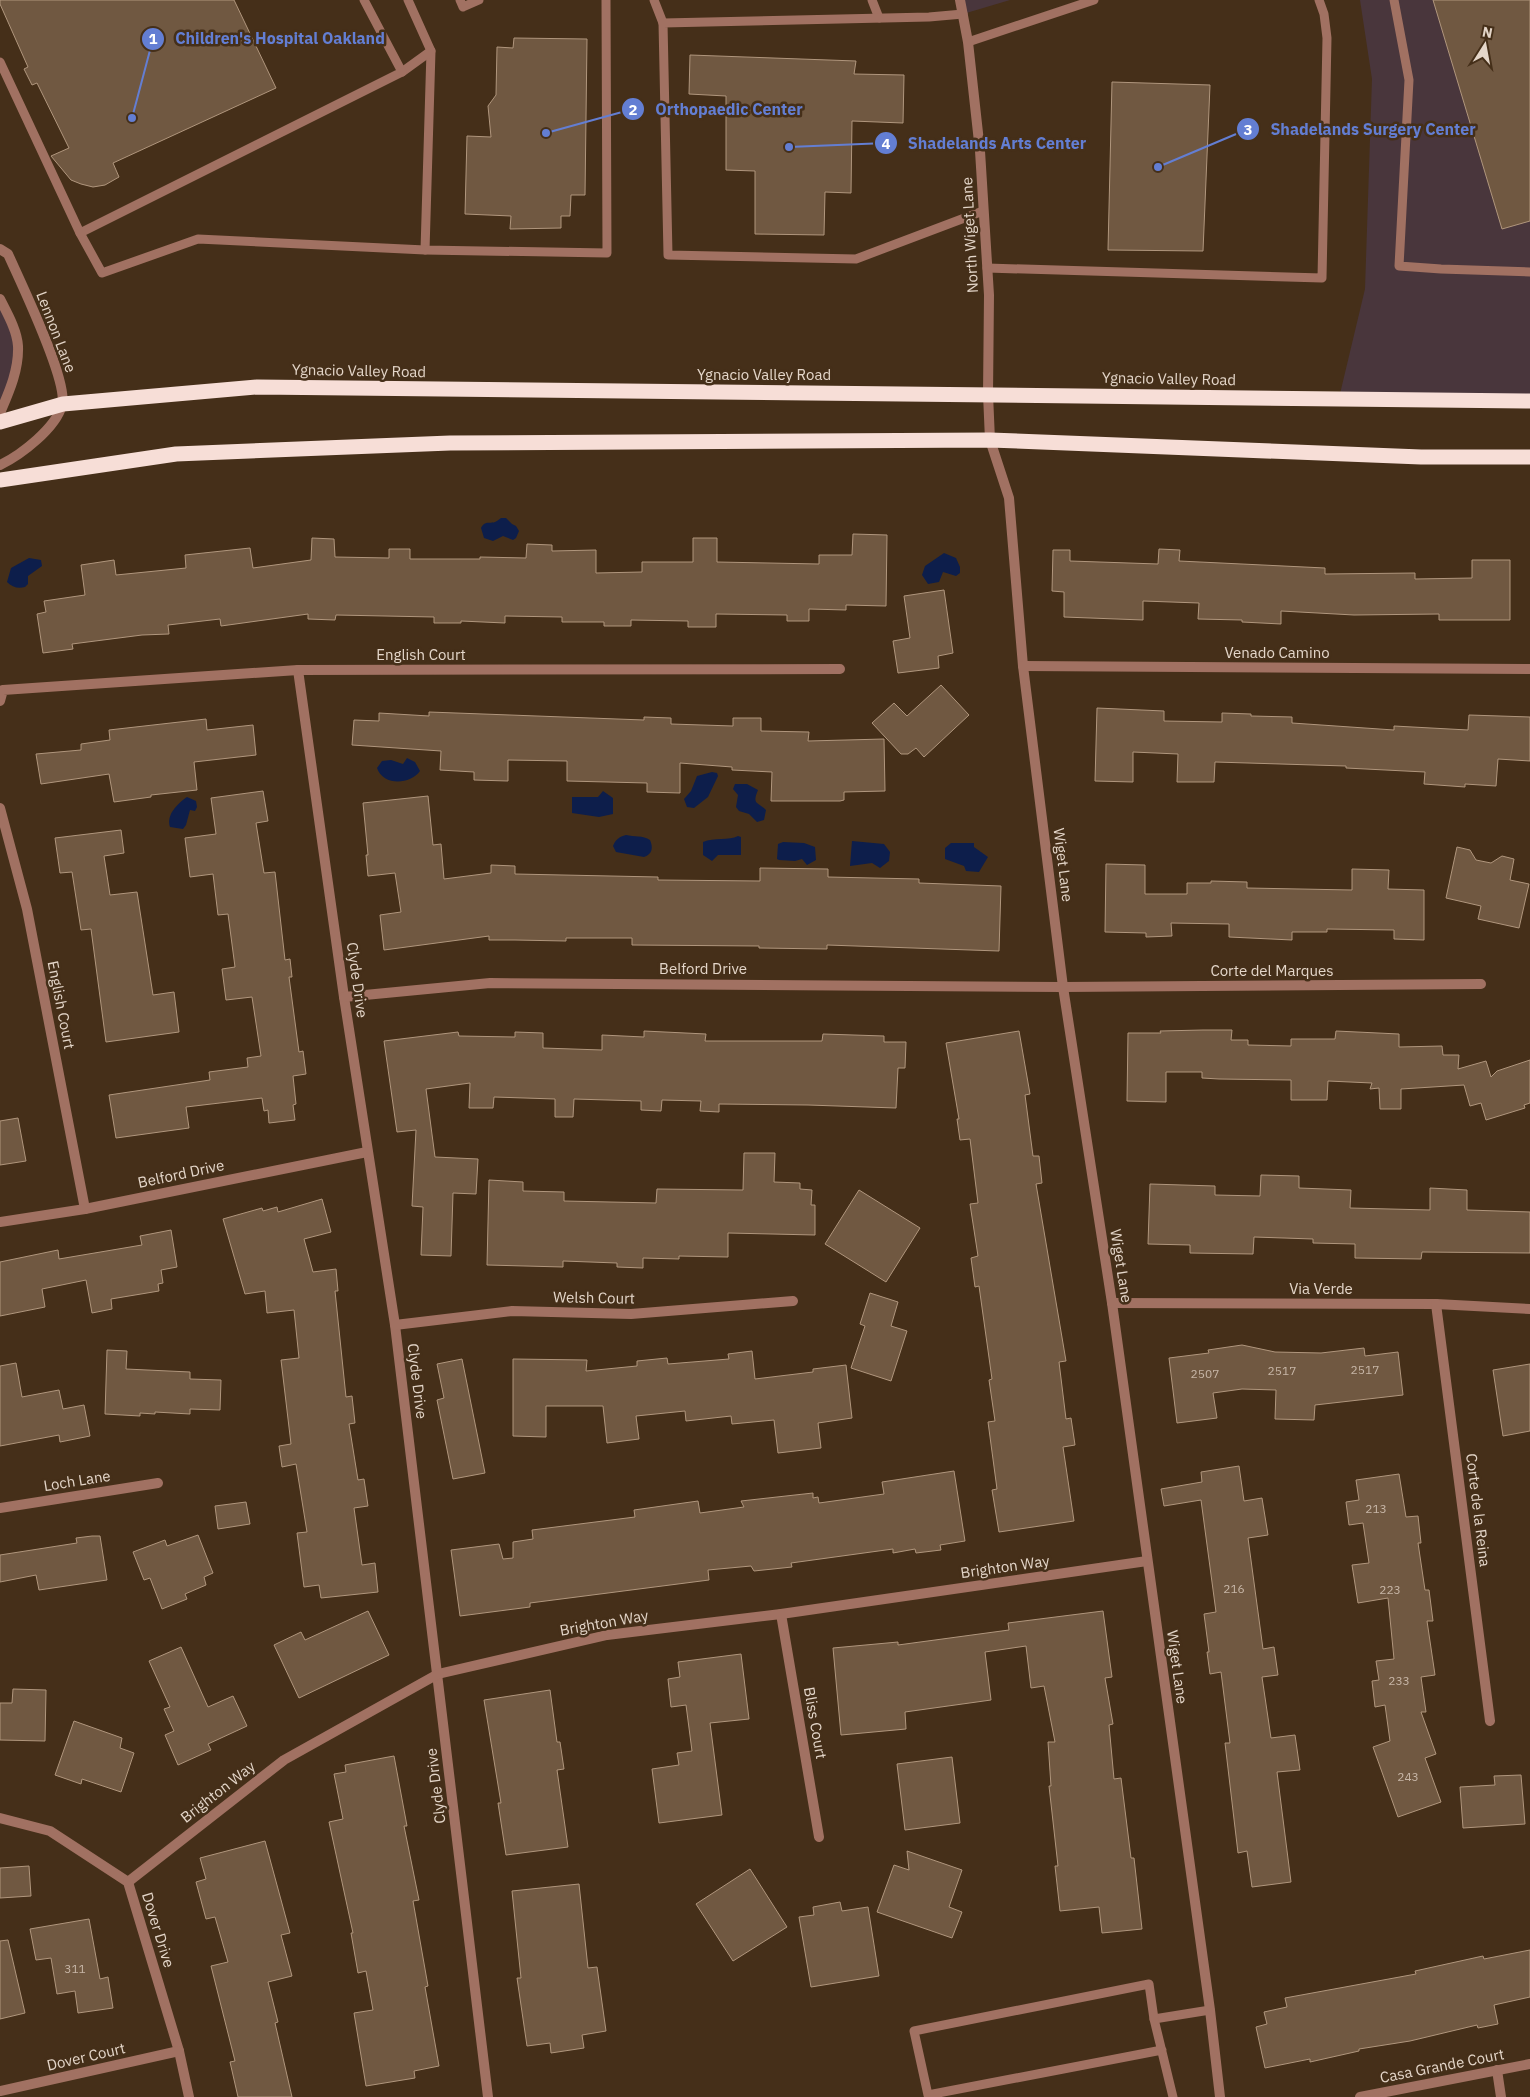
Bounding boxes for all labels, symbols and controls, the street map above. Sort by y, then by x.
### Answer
north arrow [1460,20,1510,70]
text: N [1481,22,1494,42]
callout: Children's Hospital Oakland [140,23,395,54]
text: Children's Hospital Oakland [175,28,385,48]
text: 1 [148,29,158,48]
callout: Orthopaedic Center [621,94,813,125]
text: Orthopaedic Center [655,99,803,119]
text: 2 [628,100,638,119]
callout: Shadelands Surgery Center [1235,114,1486,145]
text: Shadelands Surgery Center [1270,119,1476,139]
text: 3 [1243,120,1253,139]
callout: Shadelands Arts Center [873,128,1097,159]
text: Shadelands Arts Center [908,133,1087,153]
text: 4 [881,134,891,153]
street label: North Wiget Lane [957,177,982,294]
street label: Lennon Lane [32,289,81,375]
street label: Ygnacio Valley Road [292,360,426,381]
street label: Ygnacio Valley Road [697,365,831,384]
street label: Ygnacio Valley Road [1102,368,1236,389]
street label: Venado Camino [1224,643,1330,662]
street label: English Court [376,645,466,664]
street label: Wiget Lane [1050,827,1077,903]
street label: Clyde Drive [343,941,372,1019]
street label: English Court [44,959,79,1051]
street label: Belford Drive [659,959,747,978]
street label: Corte del Marques [1210,961,1334,980]
street label: Belford Drive [136,1155,226,1192]
street label: Wiget Lane [1106,1228,1137,1304]
street label: Via Verde [1289,1279,1353,1298]
street label: Welsh Court [553,1287,635,1308]
street label: Clyde Drive [403,1342,432,1420]
house number: 2517 [1351,1362,1379,1377]
house number: 2517 [1268,1363,1296,1378]
house number: 2507 [1191,1366,1219,1381]
street label: Corte de la Reina [1462,1452,1495,1568]
street label: Loch Lane [42,1466,112,1495]
house number: 213 [1365,1501,1387,1516]
street label: Brighton Way [959,1551,1051,1582]
house number: 216 [1223,1581,1245,1596]
house number: 223 [1379,1582,1401,1597]
street label: Brighton Way [558,1605,650,1640]
street label: Wiget Lane [1163,1629,1192,1705]
house number: 233 [1388,1673,1410,1688]
street label: Bliss Court [800,1685,831,1760]
street label: Clyde Drive [421,1747,450,1825]
street label: Brighton Way [176,1756,259,1827]
house number: 243 [1397,1769,1419,1784]
street label: Dover Drive [138,1890,179,1970]
house number: 311 [64,1961,86,1976]
street label: Dover Court [45,2038,127,2075]
street label: Casa Grande Court [1378,2044,1506,2087]

